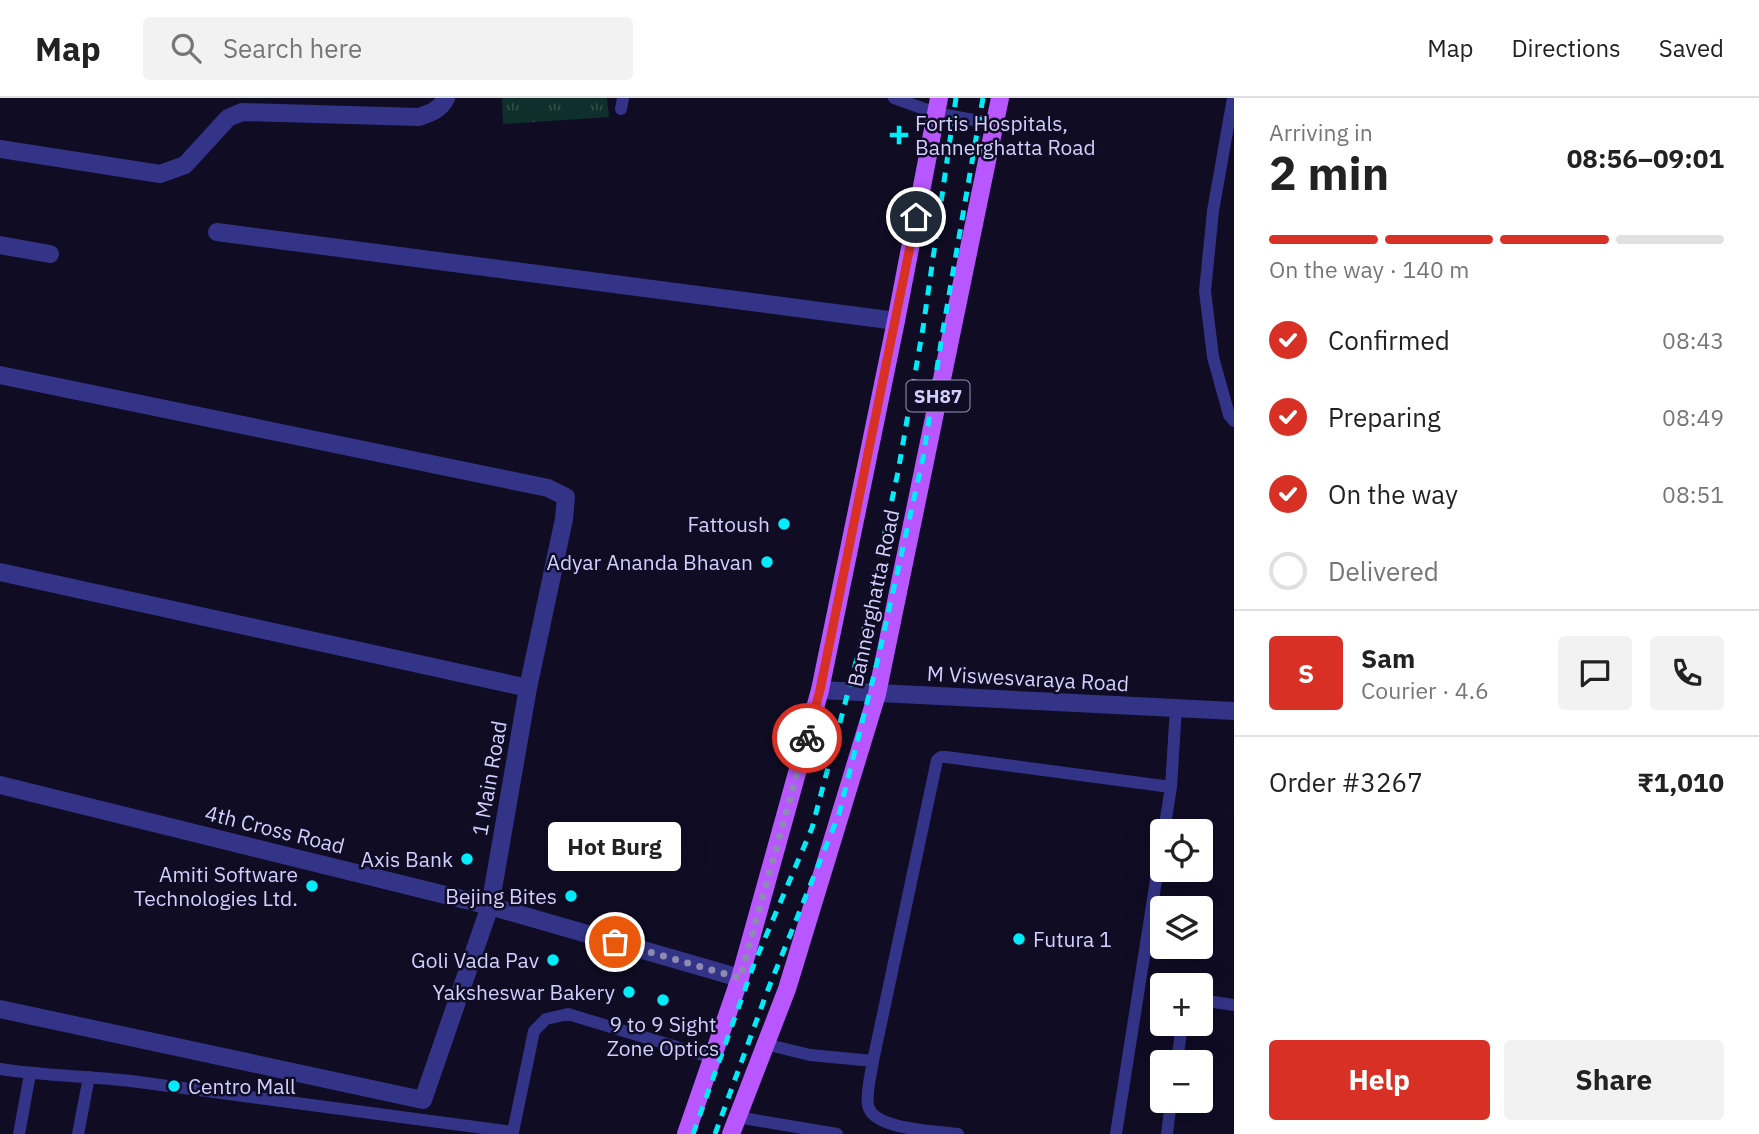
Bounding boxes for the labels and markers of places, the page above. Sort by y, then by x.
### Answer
place label: Fortis Hospitals, Bannerghatta Road [915,109,1096,161]
marker: Fortis Hospitals, Bannerghatta Road [889,125,909,145]
pin [886,187,946,247]
place label: Fattoush [688,510,770,538]
marker: Fattoush [776,516,792,532]
place label: Adyar Ananda Bhavan [546,548,753,576]
marker: Adyar Ananda Bhavan [759,554,775,570]
callout: Hot Burg [548,823,682,872]
place label: Axis Bank [361,845,453,873]
marker: Axis Bank [459,851,475,867]
place label: Amiti Software Technologies Ltd. [134,860,298,912]
marker: Amiti Software Technologies Ltd. [304,878,320,894]
place label: Bejing Bites [445,882,557,910]
marker: Bejing Bites [563,888,579,904]
pin [585,912,645,972]
place label: Futura 1 [1033,925,1112,953]
marker: Futura 1 [1011,931,1027,947]
place label: Goli Vada Pav [411,946,539,974]
marker: Goli Vada Pav [545,952,561,968]
place label: Yaksheswar Bakery [432,978,616,1006]
marker: Yaksheswar Bakery [621,984,637,1000]
marker: 9 to 9 Sight Zone Optics [655,992,671,1008]
place label: 9 to 9 Sight Zone Optics [607,1010,719,1062]
place label: Centro Mall [188,1072,296,1100]
marker: Centro Mall [166,1078,182,1094]

